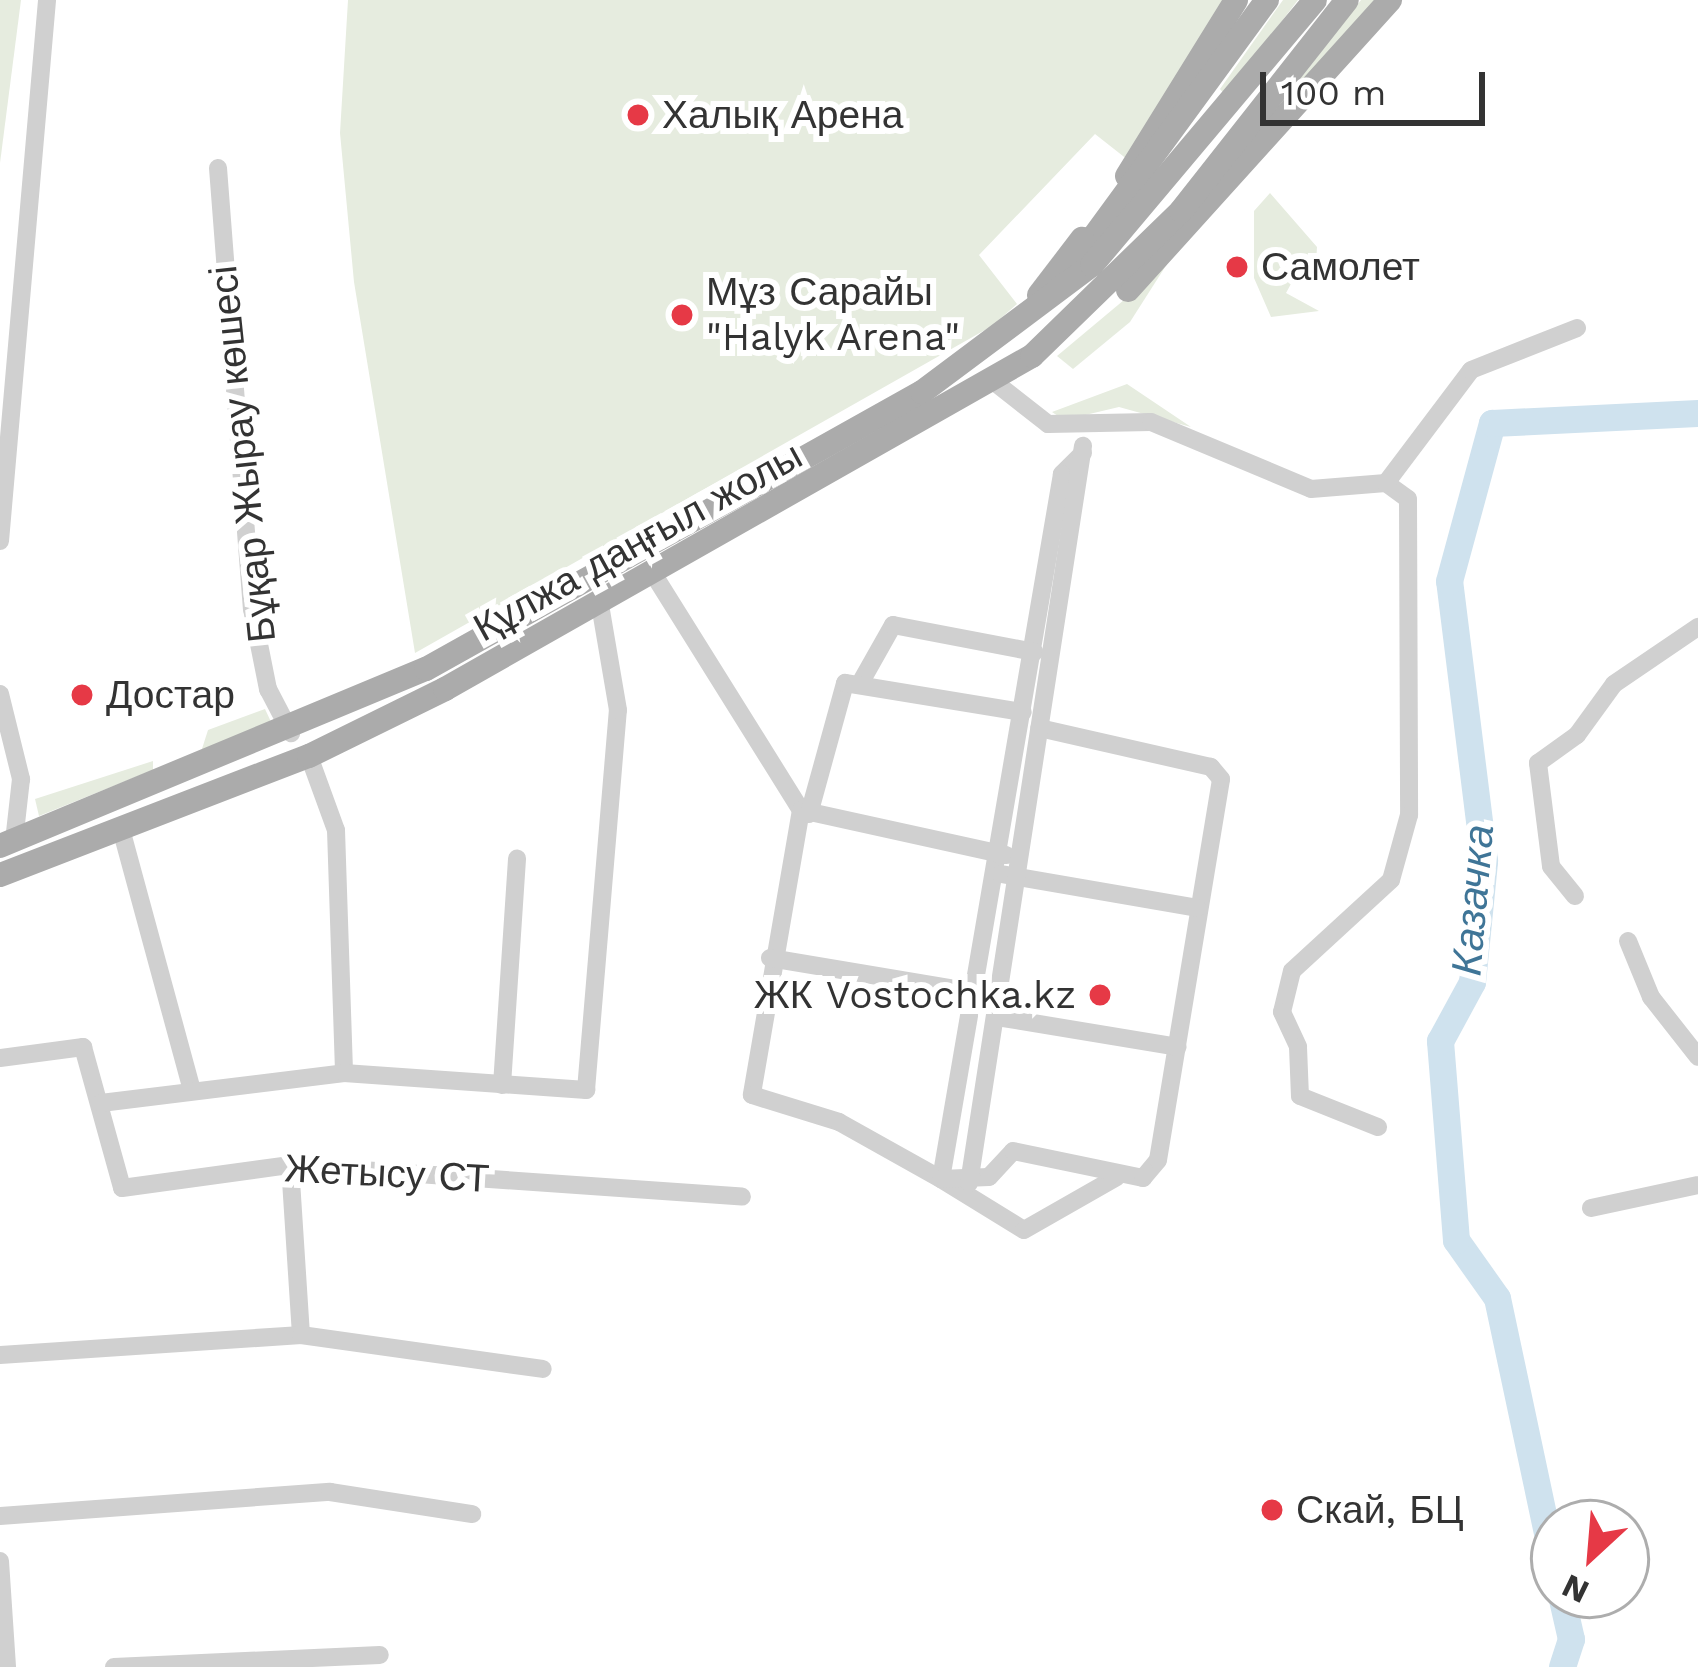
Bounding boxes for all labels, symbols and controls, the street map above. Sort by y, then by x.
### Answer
scale bar [1266,48,1491,122]
text: 100 m [1281,72,1386,114]
place label: Халық Арена [662,92,903,138]
marker: Халық Арена [625,102,651,128]
place label: Самолет [1261,244,1420,290]
marker: Самолет [1224,254,1250,280]
street label: Бұқар Жырау көшесі [200,263,286,645]
place label: Мұз Сарайы "Halyk Arena" [706,270,962,361]
marker: Мұз Сарайы "Halyk Arena" [669,302,695,328]
street label: Құлжа даңғыл жолы [466,432,810,652]
place label: Достар [106,672,235,718]
marker: Достар [69,682,95,708]
water label: Казачка [1441,822,1505,978]
place label: ЖК Vostochka.kz [754,972,1076,1018]
marker: ЖК Vostochka.kz [1087,982,1113,1008]
street label: Жетысу СТ [284,1145,490,1203]
place label: Скай, БЦ [1296,1487,1464,1533]
marker: Скай, БЦ [1259,1497,1285,1523]
north arrow [1530,1499,1650,1619]
text: N [1556,1566,1595,1612]

